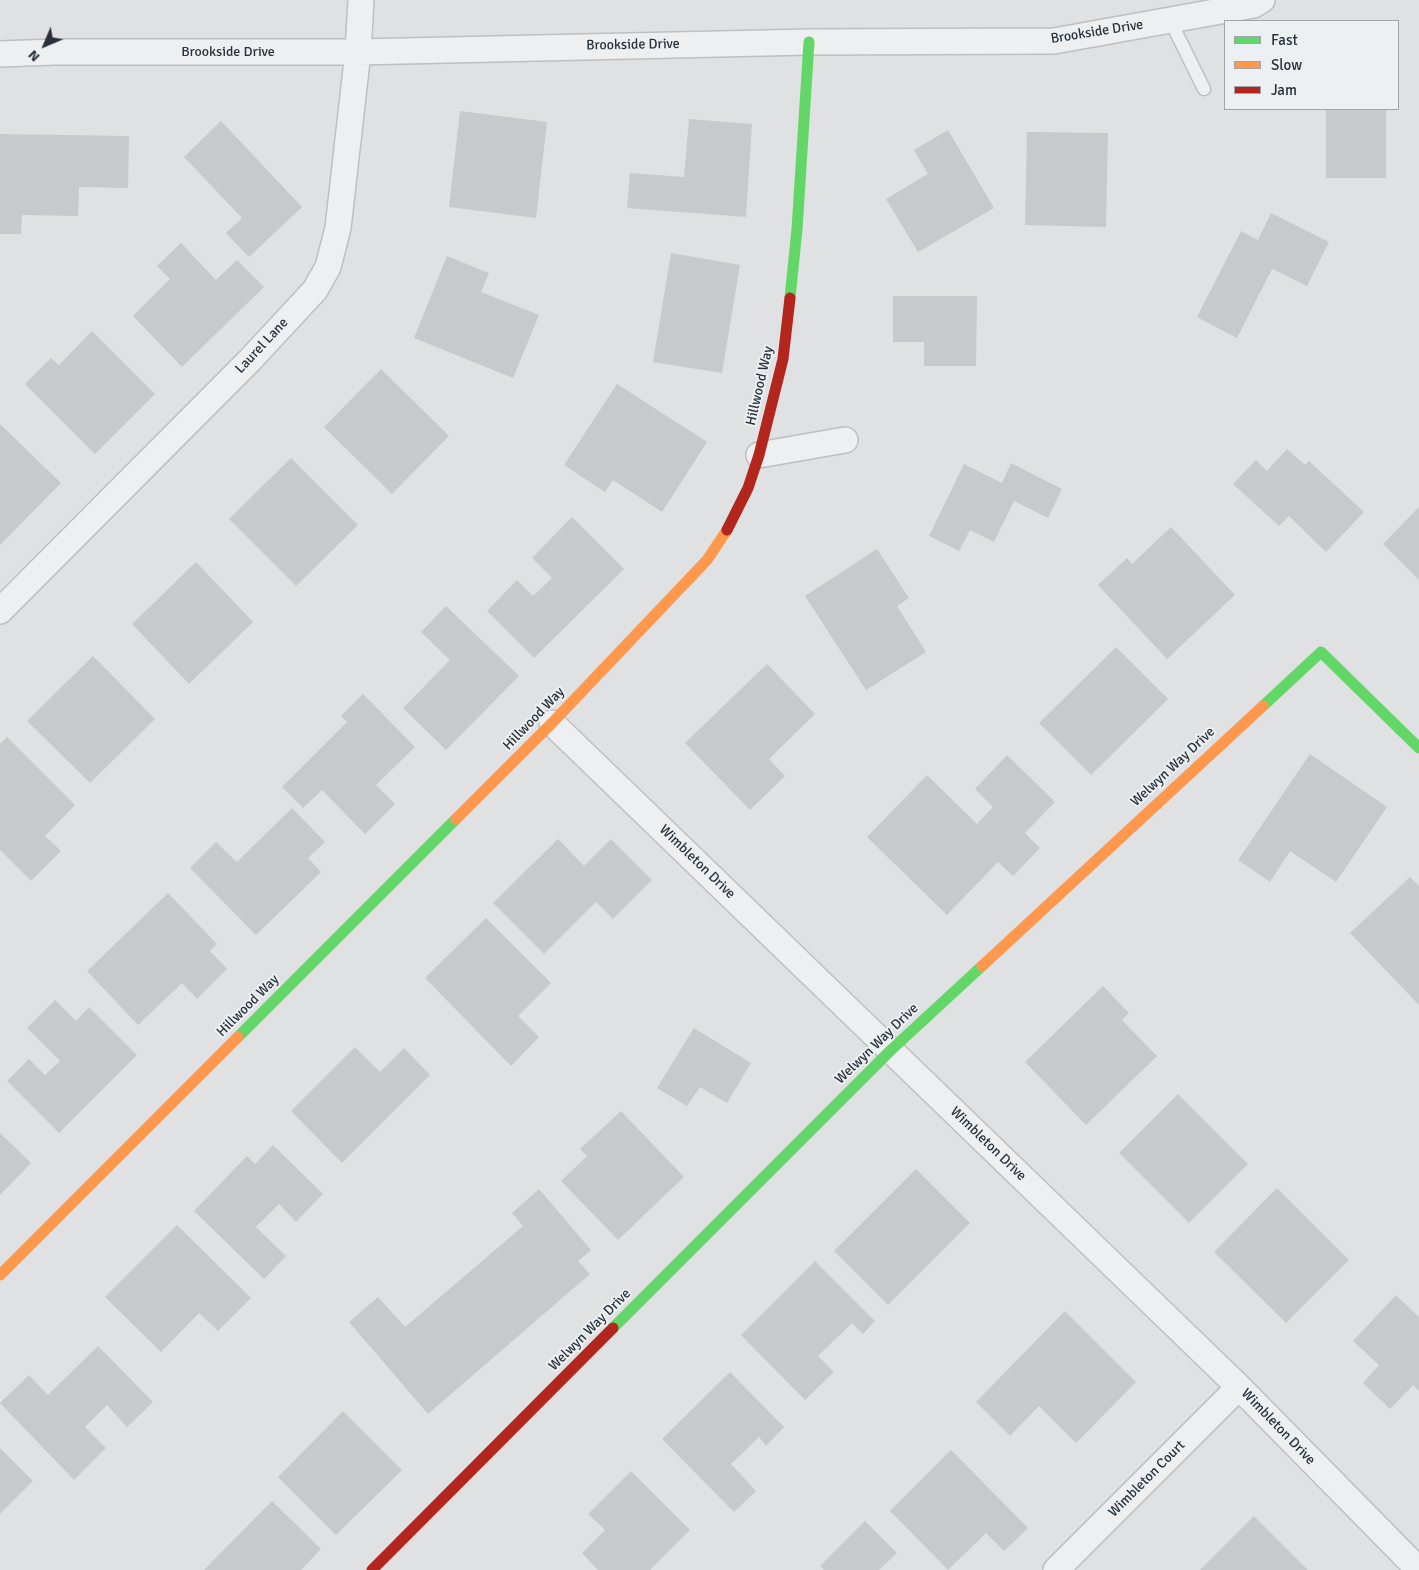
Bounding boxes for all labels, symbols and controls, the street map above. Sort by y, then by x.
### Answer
street label: Brookside Drive [1050,16,1144,48]
north arrow [20,20,70,70]
legend [1224,20,1399,110]
text: Fast [1271,31,1298,49]
street label: Brookside Drive [586,36,680,54]
street label: Brookside Drive [181,44,275,60]
text: N [25,47,43,65]
text: Slow [1271,56,1302,74]
text: Jam [1271,81,1297,99]
street label: Laurel Lane [232,315,292,377]
street label: Hillwood Way [743,345,777,427]
street label: Hillwood Way [500,684,568,754]
street label: Welwyn Way Drive [1127,724,1219,810]
street label: Wimbleton Drive [655,821,739,903]
street label: Hillwood Way [213,971,283,1041]
street label: Welwyn Way Drive [832,1000,922,1088]
street label: Wimbleton Drive [946,1103,1030,1185]
street label: Welwyn Way Drive [546,1286,634,1374]
street label: Wimbleton Drive [1237,1385,1319,1469]
street label: Wimbleton Court [1105,1437,1189,1521]

